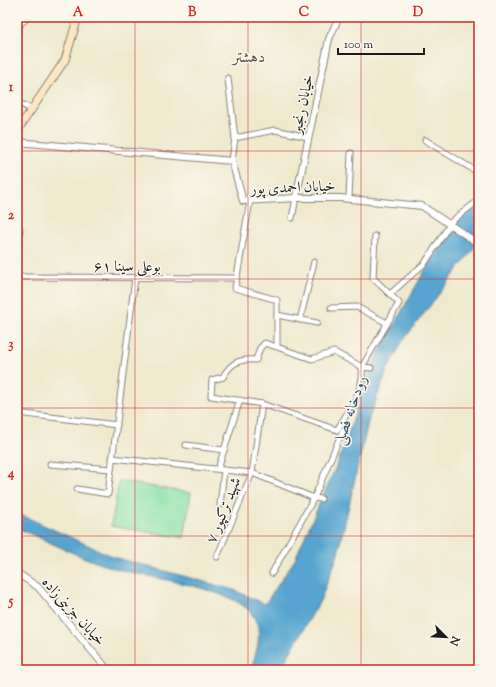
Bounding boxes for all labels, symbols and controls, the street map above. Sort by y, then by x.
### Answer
text: A [73,4,84,22]
text: B [188,4,197,22]
text: C [299,4,309,22]
text: D [413,4,423,22]
scale bar [338,30,424,56]
text: 100 m [344,36,373,54]
district label: دهشتر [231,47,265,70]
street label: خیابان رنجبر [287,73,320,138]
text: 1 [9,79,14,97]
street label: خیابان احمدی پور [248,177,336,201]
text: 2 [8,207,15,225]
street label: بوعلی سینا ۶۱ [93,257,161,278]
text: 3 [8,336,14,354]
water label: رودخانه فصلی [329,373,374,449]
text: 4 [7,465,15,483]
street label: شهید ترکپور ۷ [202,474,247,547]
street label: خیابان جزینی‌زاده [36,573,110,651]
text: 5 [8,593,14,611]
north arrow [426,617,466,657]
text: N [445,632,464,648]

